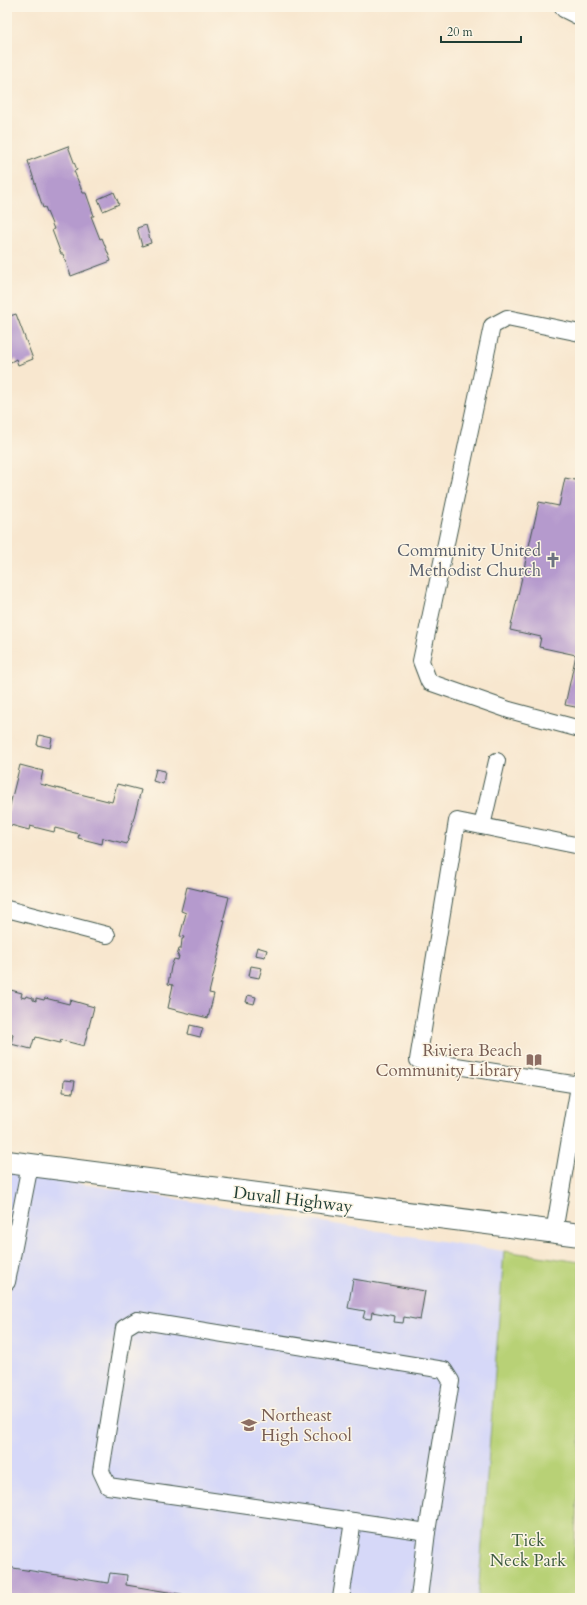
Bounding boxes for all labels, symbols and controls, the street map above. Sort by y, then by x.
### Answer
scale bar [441,18,521,44]
text: 20 m [447,24,474,40]
place label: Community United Methodist Church [397,539,542,582]
church icon: Community United Methodist Church [544,551,562,569]
place label: Riviera Beach Community Library [375,1039,523,1082]
library icon: Riviera Beach Community Library [525,1051,543,1069]
street label: Duvall Highway [232,1181,354,1218]
place label: Northeast High School [261,1404,352,1447]
school or university icon: Northeast High School [240,1416,258,1434]
park label: Tick Neck Park [490,1529,567,1572]

